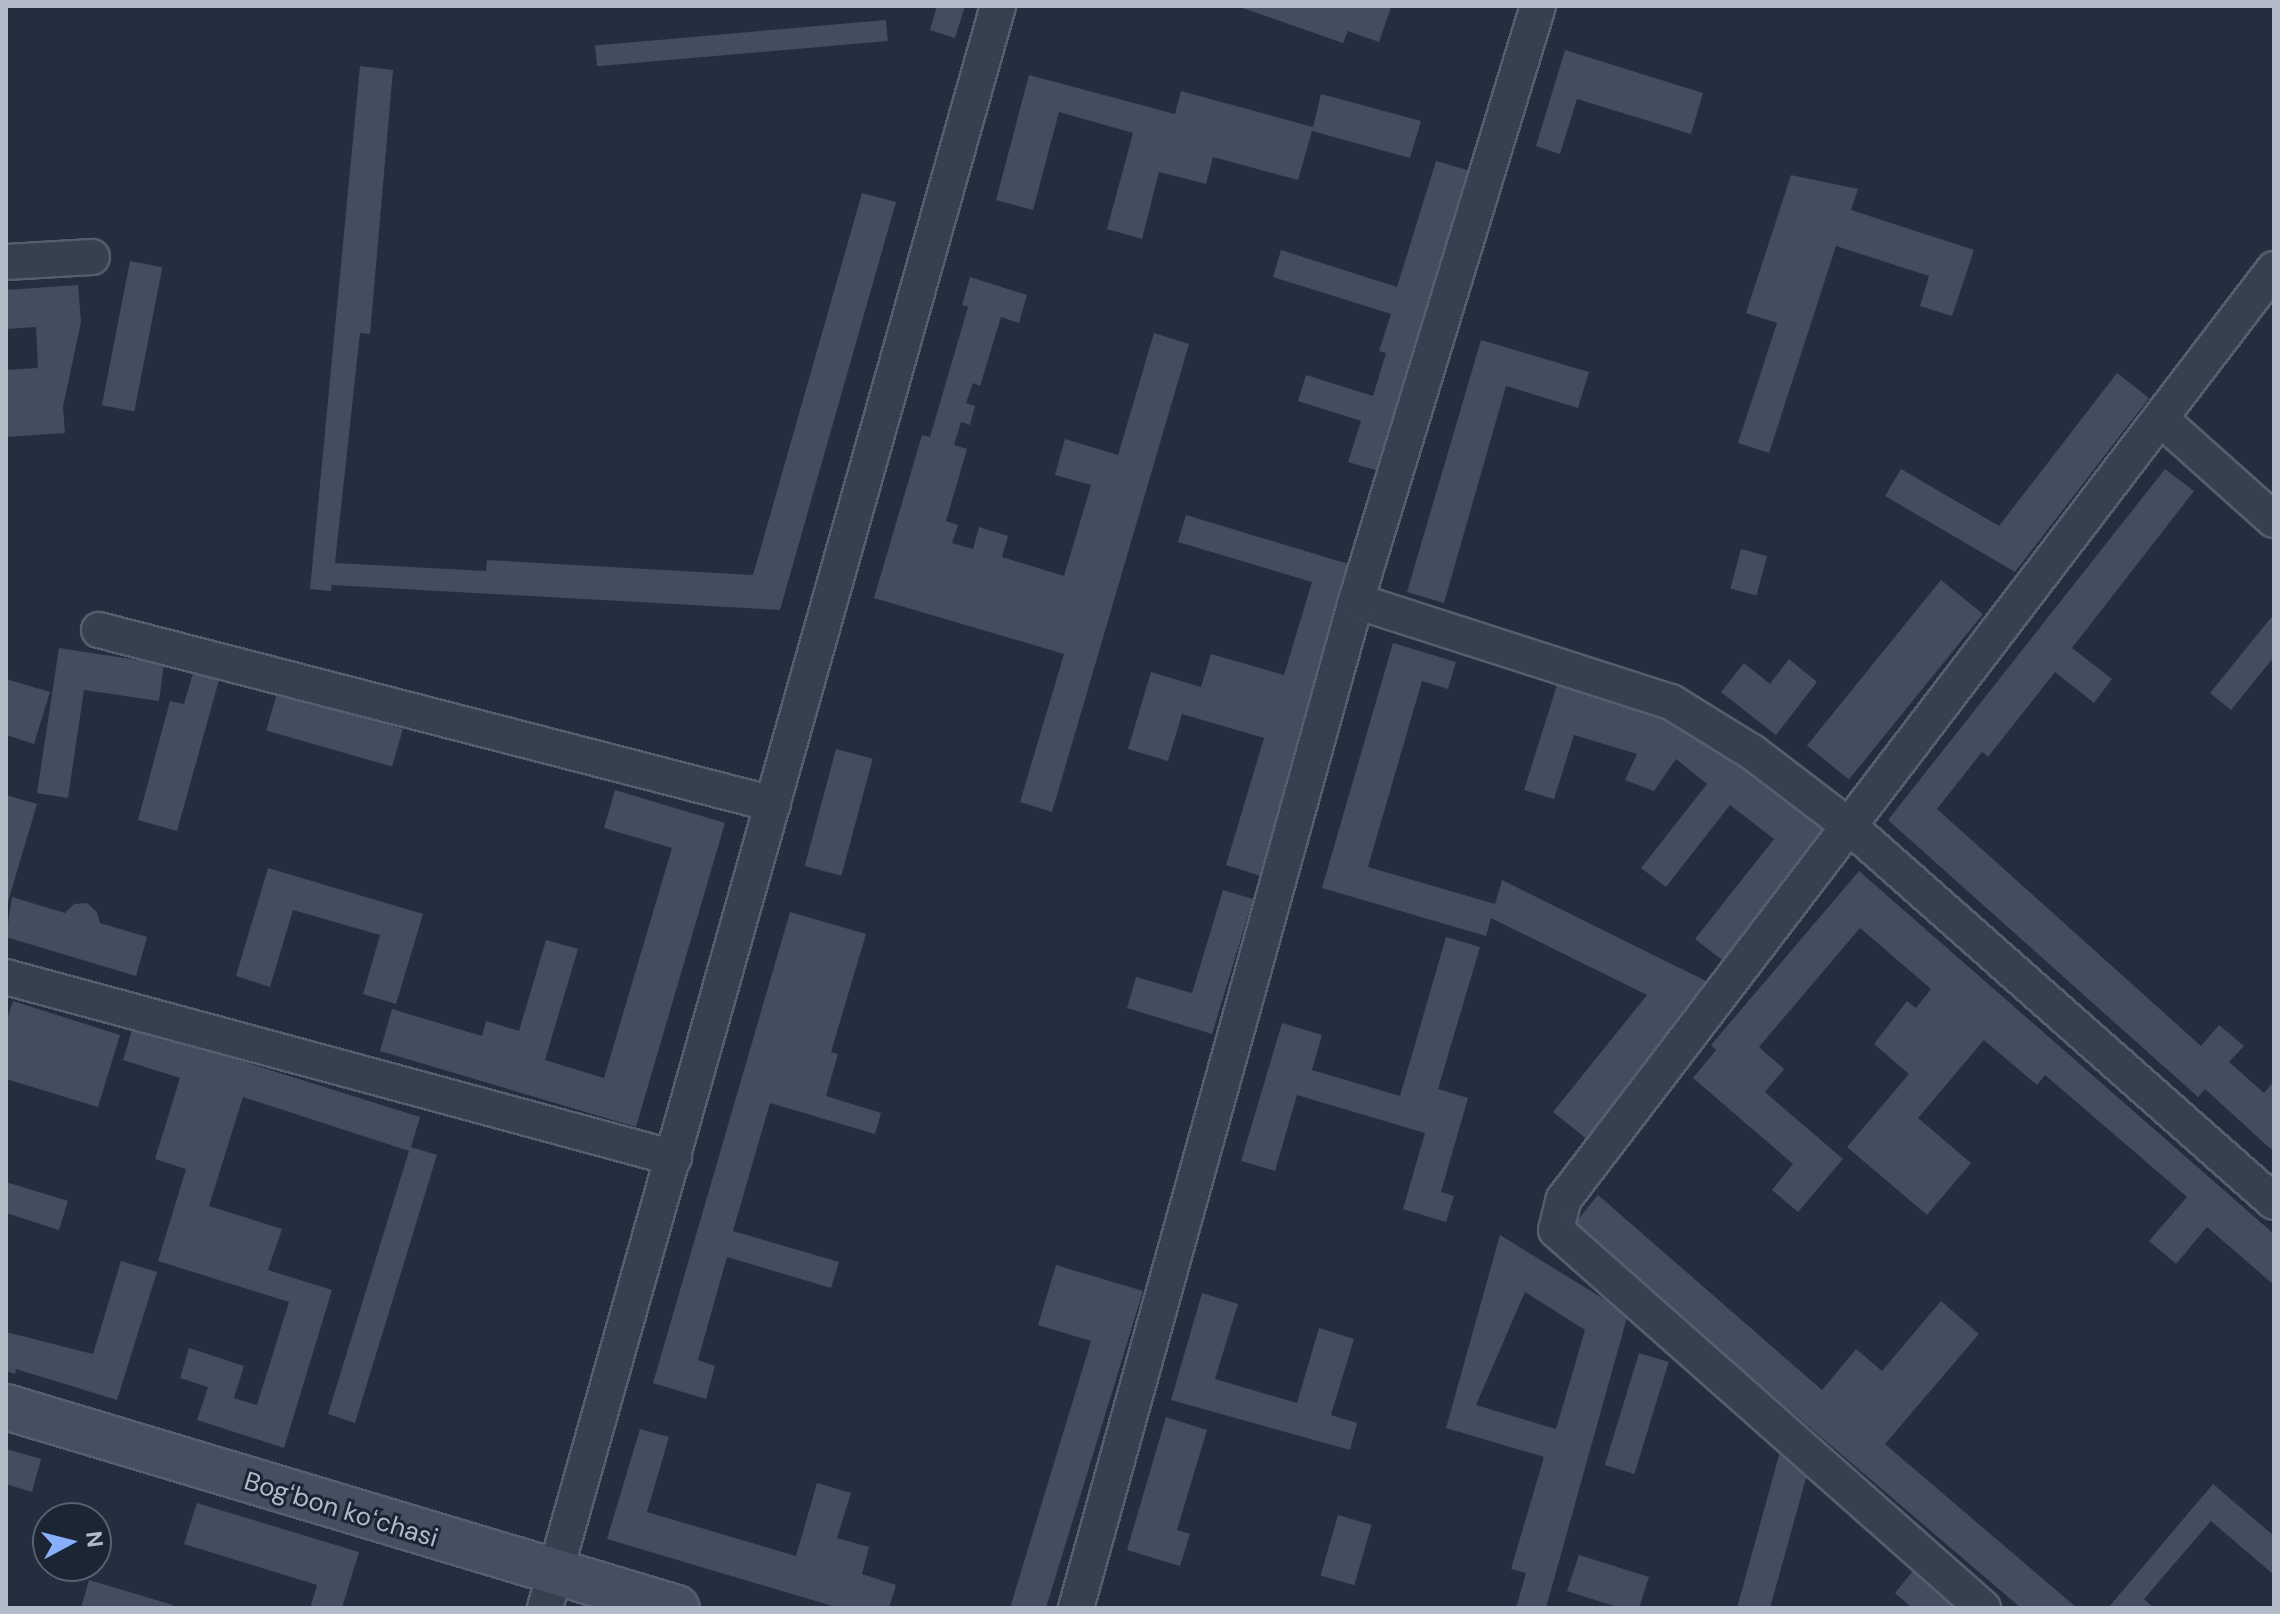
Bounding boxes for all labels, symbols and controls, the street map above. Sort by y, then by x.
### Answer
street label: Bogʻbon koʻchasi [240,1466,442,1554]
north arrow [32,1502,112,1582]
text: N [79,1530,110,1549]

